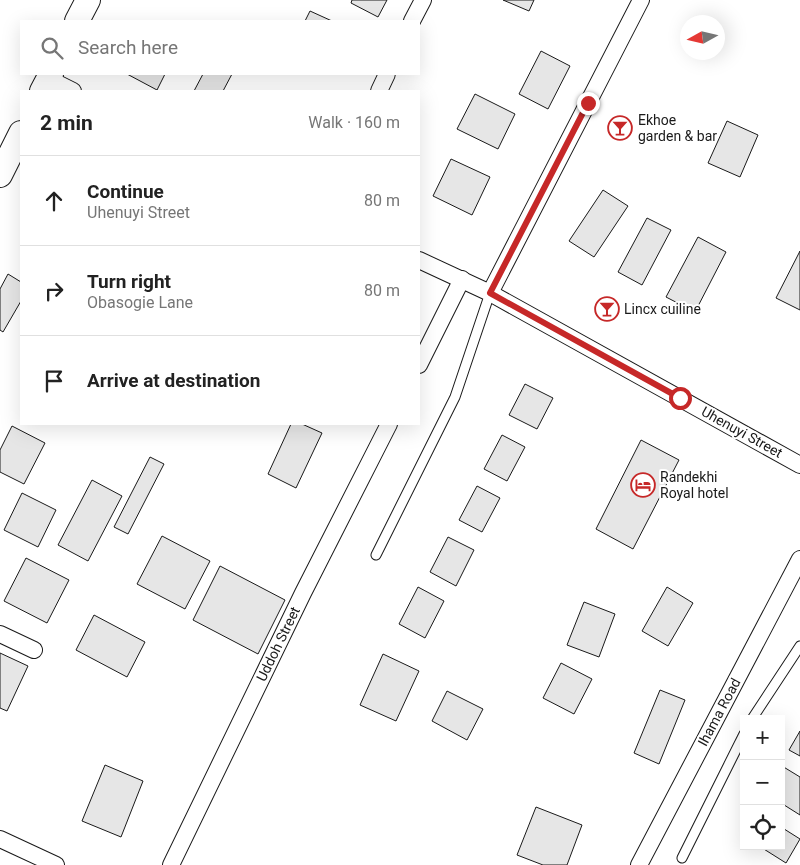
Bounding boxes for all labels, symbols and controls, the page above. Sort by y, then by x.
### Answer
north arrow [680,15,725,60]
search box [20,20,420,75]
icon: search [38,34,66,62]
text: Search here [78,36,178,59]
route end [577,92,600,115]
text: 2 min [40,111,93,135]
place label: Ekhoe garden & bar [638,112,717,144]
text: Walk · 160 m [308,113,400,132]
bar icon: Ekhoe garden & bar [607,115,633,141]
text: Continue [87,180,164,203]
icon: ahead [40,187,68,215]
text: 80 m [364,191,400,210]
text: Uhenuyi Street [87,203,190,222]
text: Turn right [87,270,171,293]
icon: right [40,277,68,305]
text: 80 m [364,281,400,300]
text: Obasogie Lane [87,293,193,312]
bar icon: Lincx cuiline [594,296,620,322]
place label: Lincx cuiline [624,301,701,317]
icon: arrive [40,367,68,395]
text: Arrive at destination [87,369,260,392]
route start [669,387,692,410]
street label: Uhenuyi Street [699,403,786,461]
place label: Randekhi Royal hotel [660,469,729,501]
hotel icon: Randekhi Royal hotel [630,472,656,498]
street label: Uddoh Street [253,604,303,684]
street label: Ihama Road [694,675,744,749]
map controls [740,715,785,850]
button: + [740,715,785,760]
button: − [740,760,785,805]
button: locate [740,805,785,850]

